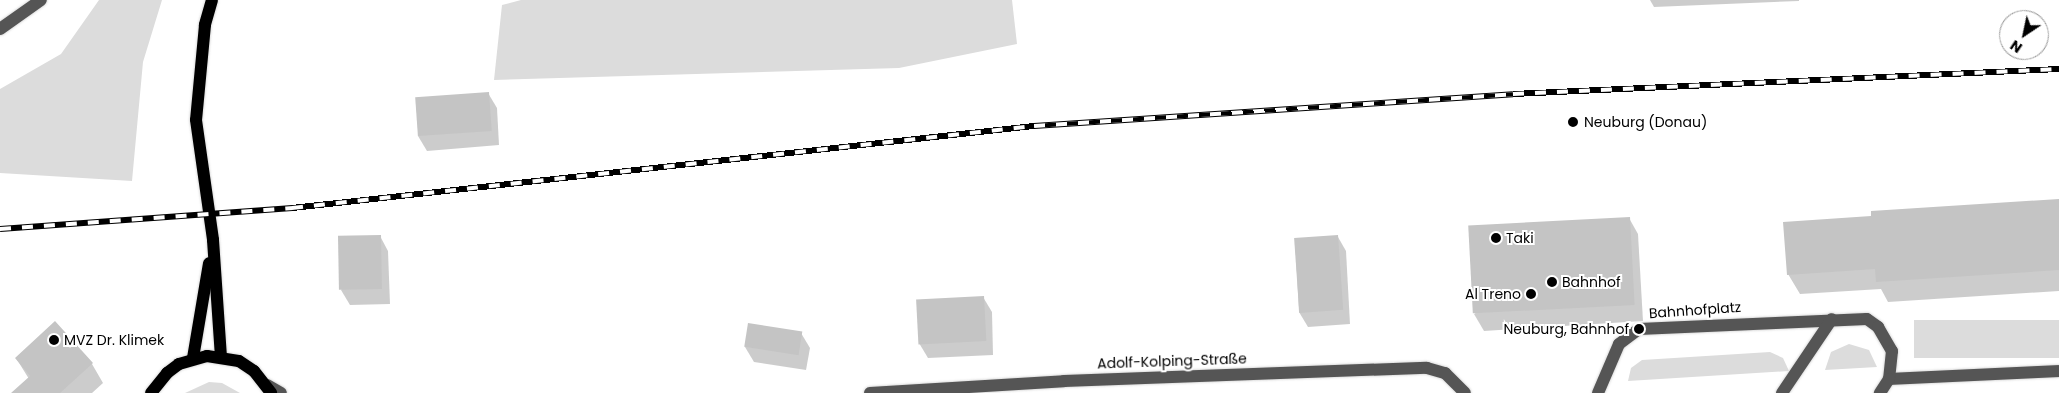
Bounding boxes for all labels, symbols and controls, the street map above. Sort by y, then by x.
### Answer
north arrow [1999,10,2049,60]
text: N [2006,35,2026,58]
place label: Neuburg (Donau) [1584,114,1707,130]
marker: Neuburg (Donau) [1566,115,1580,129]
place label: Taki [1506,230,1534,246]
marker: Taki [1490,232,1502,244]
place label: Bahnhof [1562,274,1620,290]
marker: Bahnhof [1546,276,1558,288]
place label: Al Treno [1465,286,1521,302]
marker: Al Treno [1525,288,1537,300]
street label: Bahnhofplatz [1648,298,1742,322]
place label: Neuburg, Bahnhof [1503,321,1629,337]
marker: Neuburg, Bahnhof [1633,323,1645,335]
place label: MVZ Dr. Klimek [64,332,164,348]
marker: MVZ Dr. Klimek [48,334,60,346]
street label: Adolf-Kolping-Straße [1097,350,1247,372]

